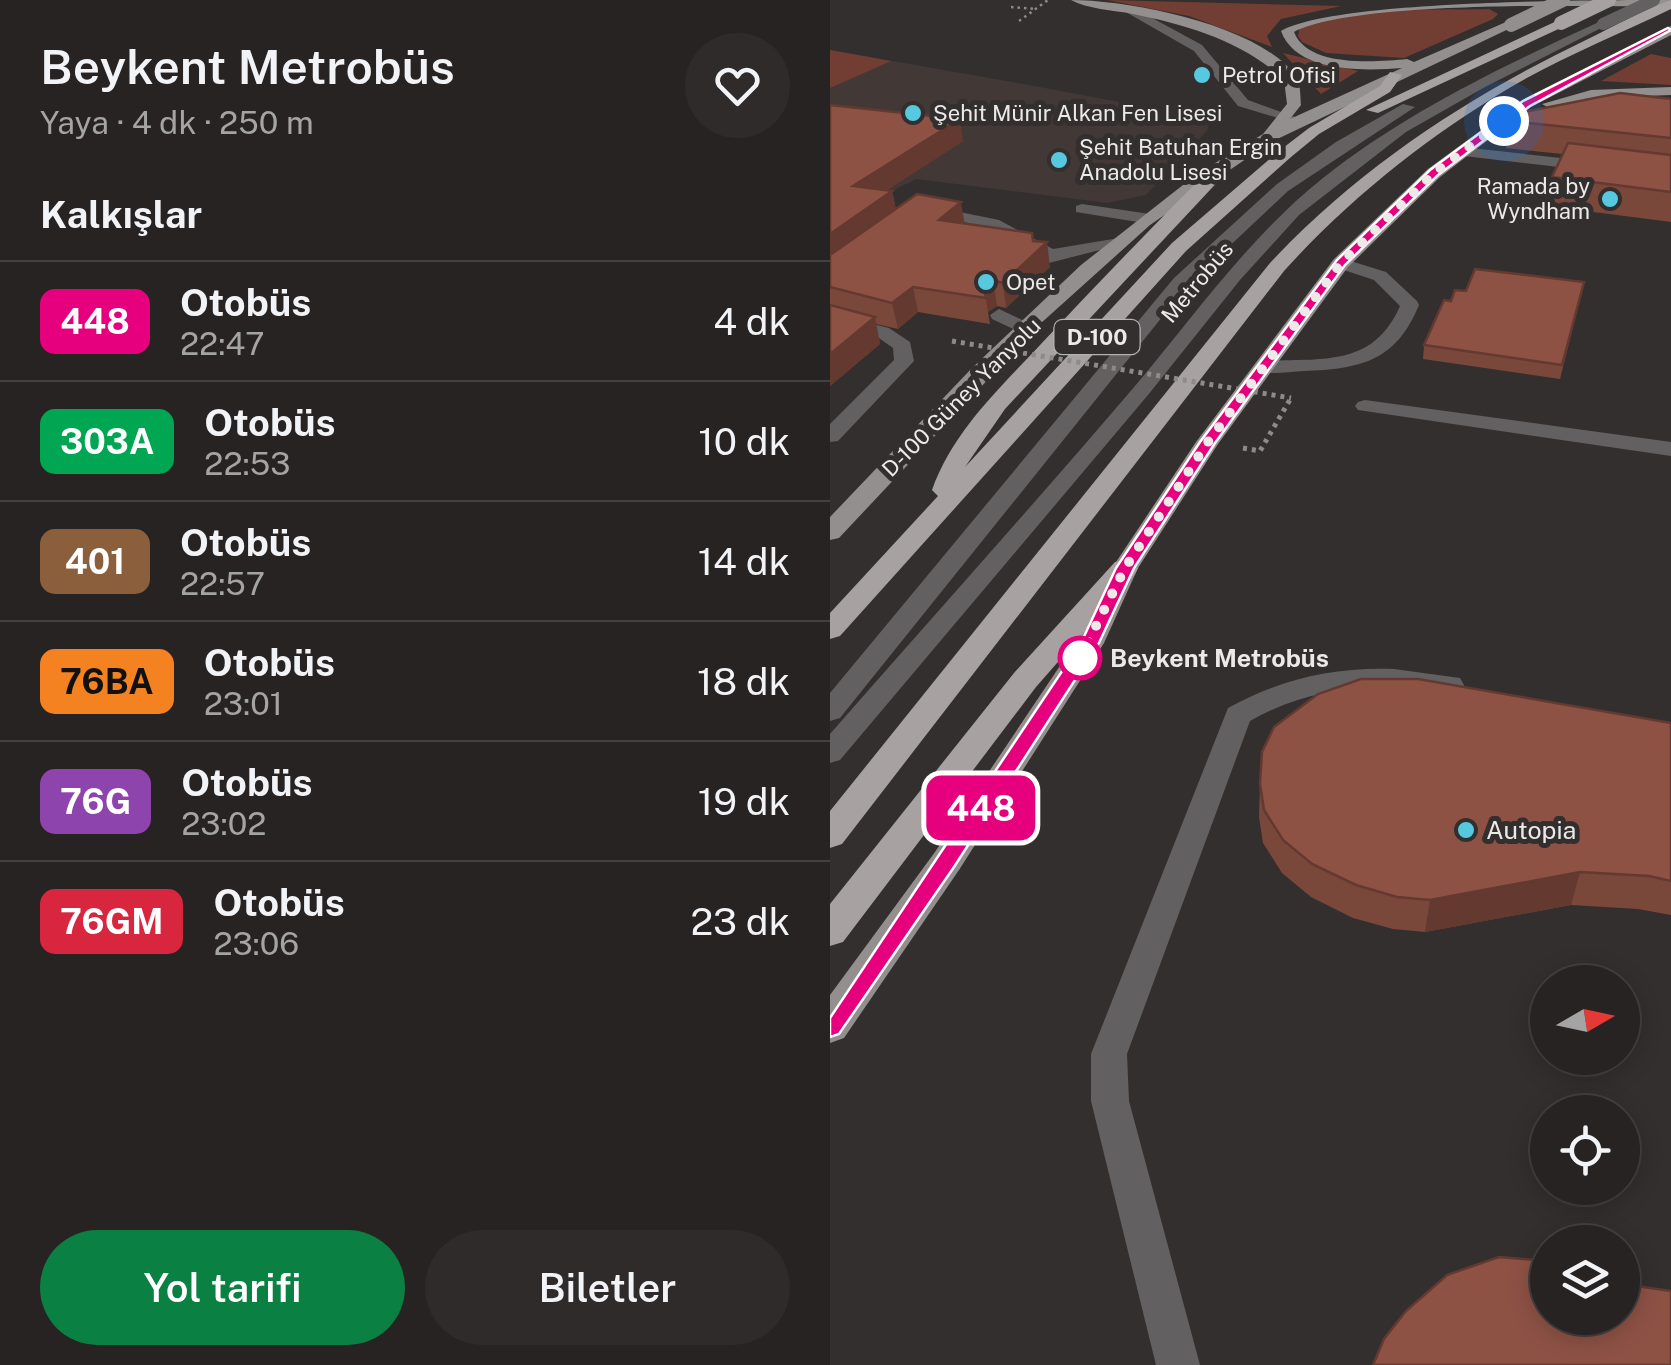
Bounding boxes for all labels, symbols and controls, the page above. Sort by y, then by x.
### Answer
button: heart [685,33,790,138]
text: Beykent Metrobüs [40,38,455,95]
place label: Petrol Ofisi [1222,62,1336,88]
marker: Petrol Ofisi [1191,64,1213,86]
your location [1479,96,1529,146]
place label: Şehit Münir Alkan Fen Lisesi [933,100,1222,126]
marker: Şehit Münir Alkan Fen Lisesi [902,102,924,124]
text: Yaya · 4 dk · 250 m [40,104,314,141]
place label: Şehit Batuhan Ergin Anadolu Lisesi [1079,134,1282,185]
marker: Şehit Batuhan Ergin Anadolu Lisesi [1048,149,1070,171]
place label: Ramada by Wyndham [1477,173,1590,224]
marker: Ramada by Wyndham [1599,188,1621,210]
text: Kalkışlar [40,192,202,237]
street label: Metrobüs [1156,236,1238,328]
place label: Opet [1006,269,1056,295]
marker: Opet [975,271,997,293]
text: Otobüs [180,280,311,325]
text: 4 dk [713,299,790,344]
text: 448 [60,301,130,342]
street label: D-100 Güney Yanyolu [876,312,1046,482]
road number: D-100 [1054,320,1140,354]
text: 22:47 [180,325,264,362]
text: Otobüs [204,400,336,445]
text: 10 dk [698,419,790,464]
text: 303A [60,421,154,462]
text: 22:53 [204,445,290,482]
text: Otobüs [180,520,311,565]
text: 14 dk [698,539,790,584]
text: 401 [65,541,125,582]
text: 22:57 [180,565,265,602]
marker: Beykent Metrobüs [1059,637,1101,679]
text: Otobüs [204,640,335,685]
place label: Beykent Metrobüs [1110,643,1329,673]
text: 18 dk [697,659,790,704]
text: 76BA [60,661,154,702]
text: 23:01 [204,685,283,722]
text: Otobüs [181,760,313,805]
line badge: 448 [924,776,1038,840]
text: 19 dk [698,779,790,824]
text: 76G [60,781,131,822]
text: 448 [946,788,1016,829]
text: 23:02 [181,805,266,842]
place label: Autopia [1486,815,1576,845]
marker: Autopia [1455,819,1477,841]
text: Otobüs [213,880,345,925]
text: 23 dk [690,899,790,944]
text: 76GM [60,901,163,942]
text: 23:06 [213,925,299,962]
north arrow [1530,965,1640,1075]
map controls [1530,965,1640,1335]
button: locate [1530,1095,1640,1205]
button: layers [1530,1225,1640,1335]
button: Yol tarifi [40,1230,405,1345]
button: Biletler [425,1230,790,1345]

